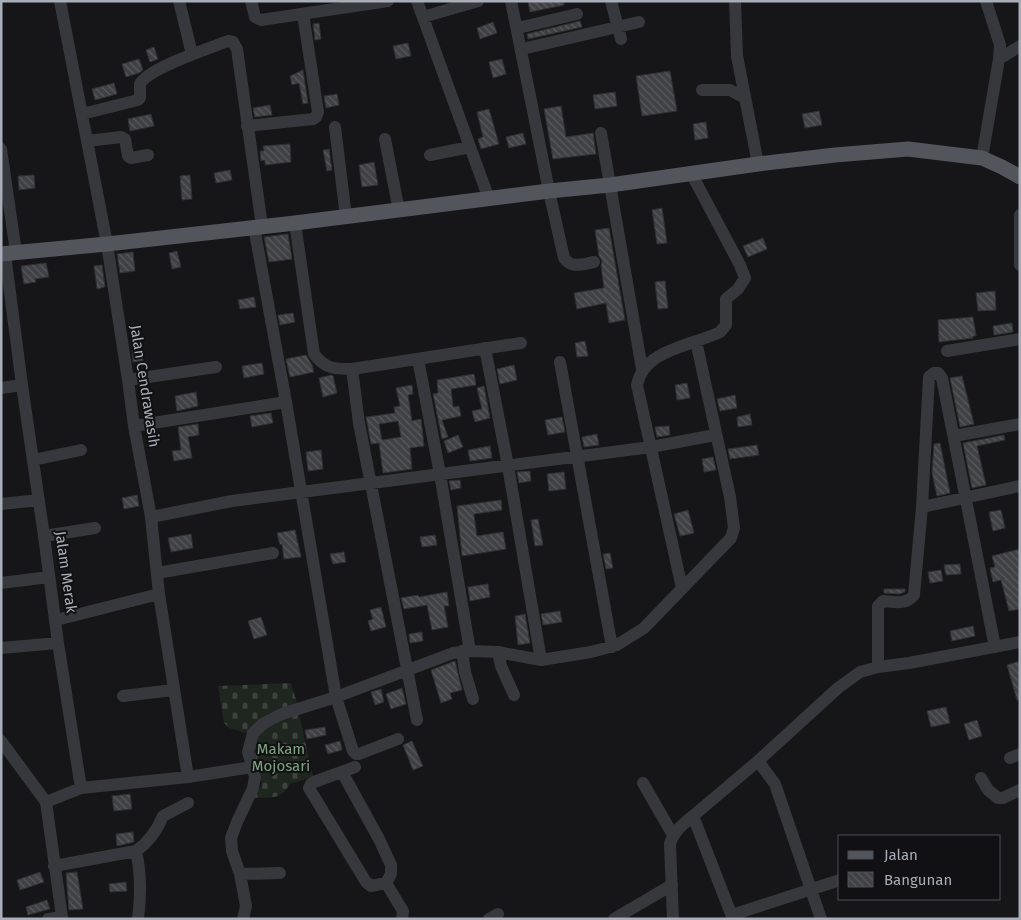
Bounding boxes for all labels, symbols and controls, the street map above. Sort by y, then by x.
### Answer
street label: Jalan Cendrawasih [126,323,164,449]
street label: Jalam Merak [51,530,81,615]
park label: Makam Mojosari [252,740,310,775]
legend [838,835,1001,900]
text: Jalan [884,846,918,864]
text: Bangunan [884,871,952,889]

